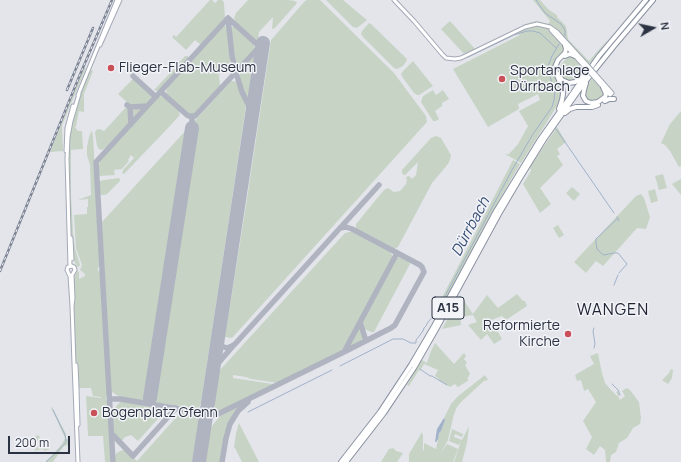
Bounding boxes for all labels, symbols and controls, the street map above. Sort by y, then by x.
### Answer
north arrow [633,8,673,48]
text: N [657,21,673,31]
place label: Flieger-Flab-Museum [119,60,256,76]
marker: Flieger-Flab-Museum [106,63,116,73]
place label: Sportanlage Dürrbach [510,63,589,96]
marker: Sportanlage Dürrbach [497,74,507,84]
water label: Dürrbach [448,194,494,260]
road number: A15 [432,297,464,319]
district label: WANGEN [577,301,649,321]
place label: Reformierte Kirche [483,318,560,350]
marker: Reformierte Kirche [563,329,573,339]
place label: Bogenplatz Gfenn [102,405,218,421]
marker: Bogenplatz Gfenn [89,408,99,418]
scale bar [10,428,72,454]
text: 200 m [15,434,49,451]

